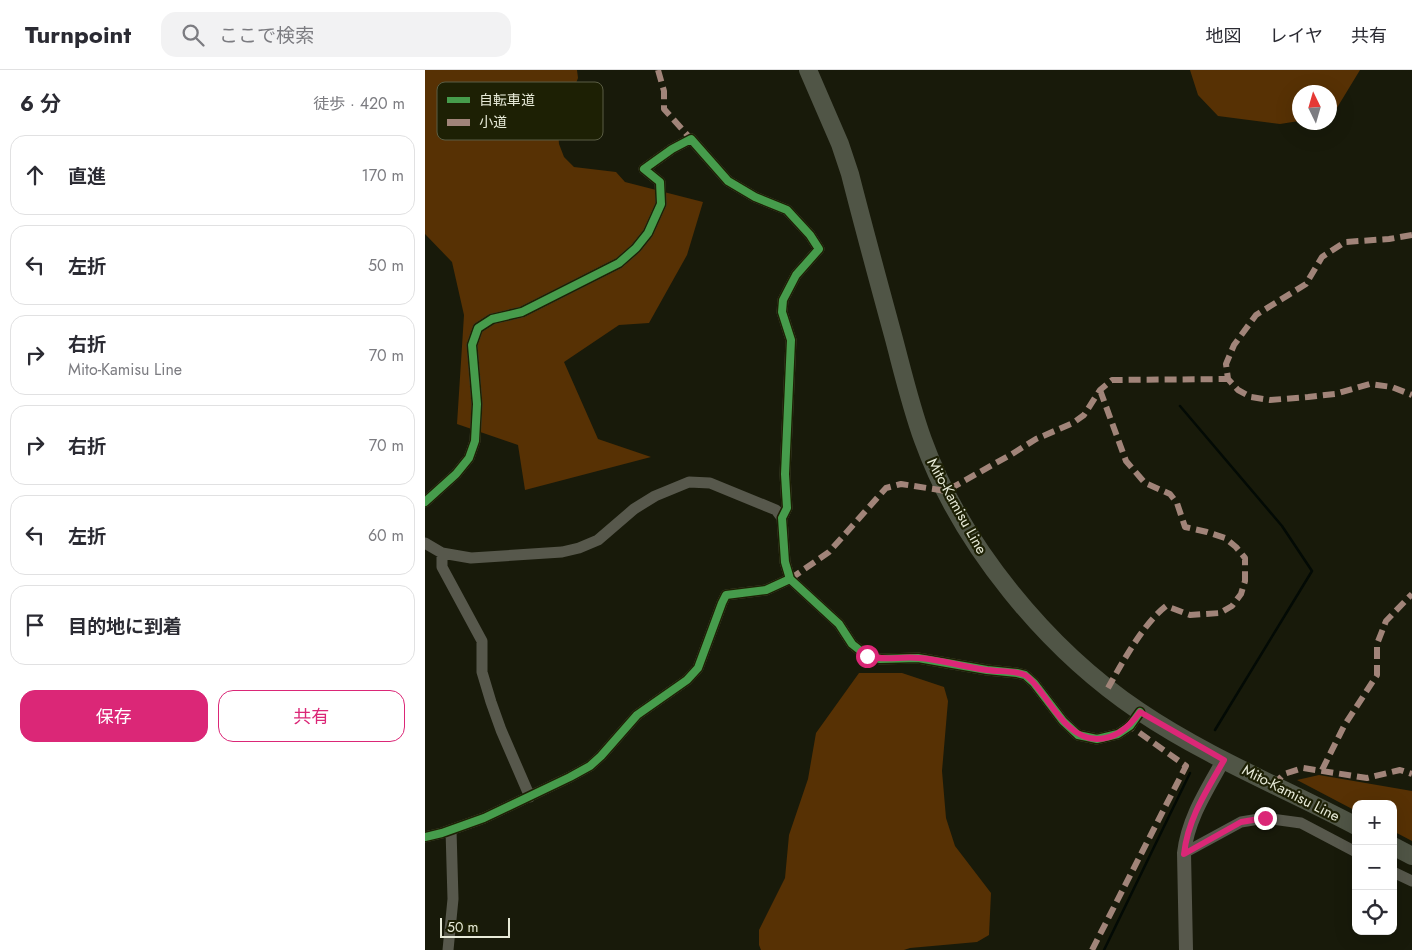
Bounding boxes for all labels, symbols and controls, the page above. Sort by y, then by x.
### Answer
search box [161,12,511,57]
text: Turnpoint [25,17,131,52]
icon: search [179,21,207,49]
text: ここで検索 [219,22,314,49]
text: 地図 [1206,23,1242,49]
text: レイヤ [1270,23,1323,49]
text: 共有 [1351,23,1387,49]
legend [437,82,603,140]
north arrow [1292,85,1337,130]
text: 6 分 [20,89,61,119]
text: 自転車道 [479,90,535,110]
text: 徒歩 · 420 m [313,92,405,115]
text: 小道 [479,112,507,132]
icon: ahead [21,161,49,189]
text: 直進 [68,163,106,190]
text: 170 m [362,164,404,187]
icon: left [21,251,49,279]
text: 左折 [68,253,106,280]
text: 50 m [368,254,404,277]
text: 右折 [68,331,106,358]
icon: right [21,341,49,369]
text: 70 m [369,344,404,367]
text: Mito-Kamisu Line [68,358,182,381]
icon: right [21,431,49,459]
text: 右折 [68,433,106,460]
text: 70 m [369,434,404,457]
street label: Mito-Kamisu Line [921,454,993,558]
icon: left [21,521,49,549]
text: 左折 [68,523,106,550]
text: 60 m [368,524,404,547]
icon: arrive [21,611,49,639]
text: 目的地に到着 [68,613,182,640]
route start [856,645,879,668]
button: 保存 [20,690,208,742]
button: 共有 [218,690,405,742]
street label: Mito-Kamisu Line [1238,759,1344,827]
map controls [1352,800,1397,935]
button: + [1352,800,1397,845]
route end [1254,807,1277,830]
button: − [1352,845,1397,890]
button: locate [1352,890,1397,935]
scale bar [440,915,510,938]
text: 50 m [447,917,478,937]

